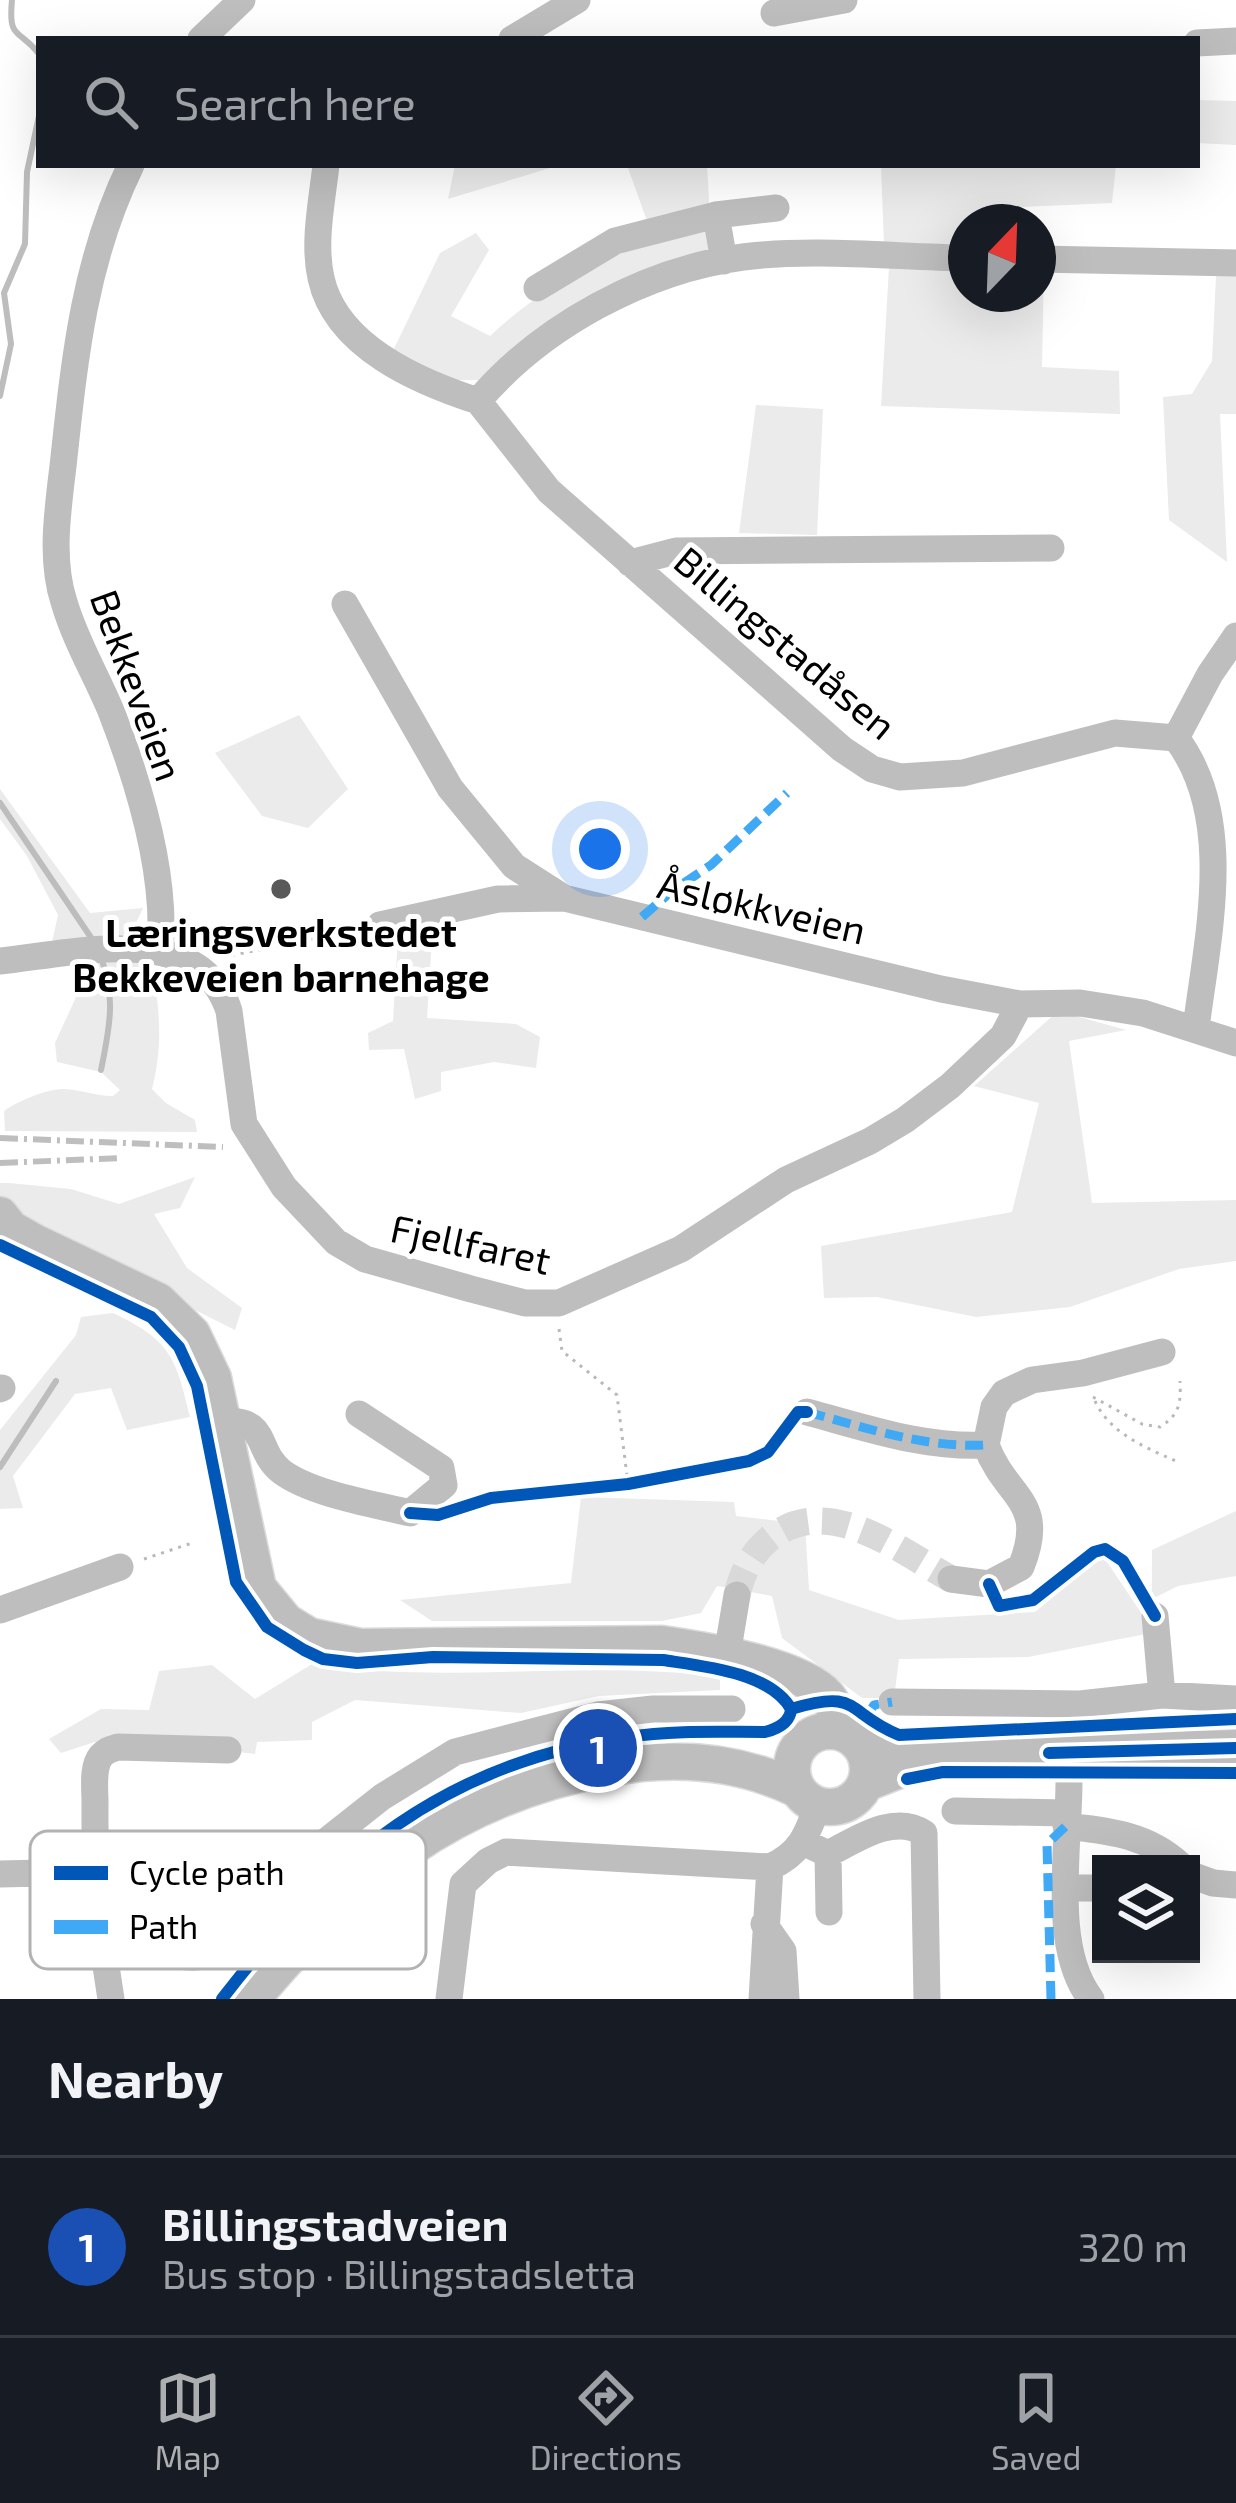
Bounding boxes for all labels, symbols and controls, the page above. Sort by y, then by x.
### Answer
search box [36,36,1200,168]
icon: search [78,69,144,135]
text: Search here [174,75,416,129]
north arrow [948,204,1056,312]
street label: Billingstadåsen [666,536,906,748]
street label: Bekkeveien [82,583,194,787]
your location [570,819,630,879]
street label: Åsløkkveien [653,859,871,953]
marker: Læringsverkstedet Bekkeveien barnehage [268,876,294,902]
place label: Læringsverkstedet Bekkeveien barnehage [72,908,490,1000]
street label: Fjellfaret [387,1203,555,1283]
pin: 1 [559,1703,637,1793]
legend [30,1831,426,1969]
text: Cycle path [129,1852,285,1892]
map controls [1092,1855,1200,1963]
button: layers [1092,1855,1200,1963]
text: Path [129,1906,198,1946]
text: Nearby [48,2047,223,2108]
text: Billingstadveien [162,2196,509,2250]
text: 1 [79,2223,95,2270]
text: 320 m [1078,2223,1188,2270]
text: Bus stop · Billingstadsletta [162,2250,636,2297]
tab: Map [155,2365,221,2477]
tab: Directions [530,2365,682,2477]
tab: Saved [991,2365,1081,2477]

